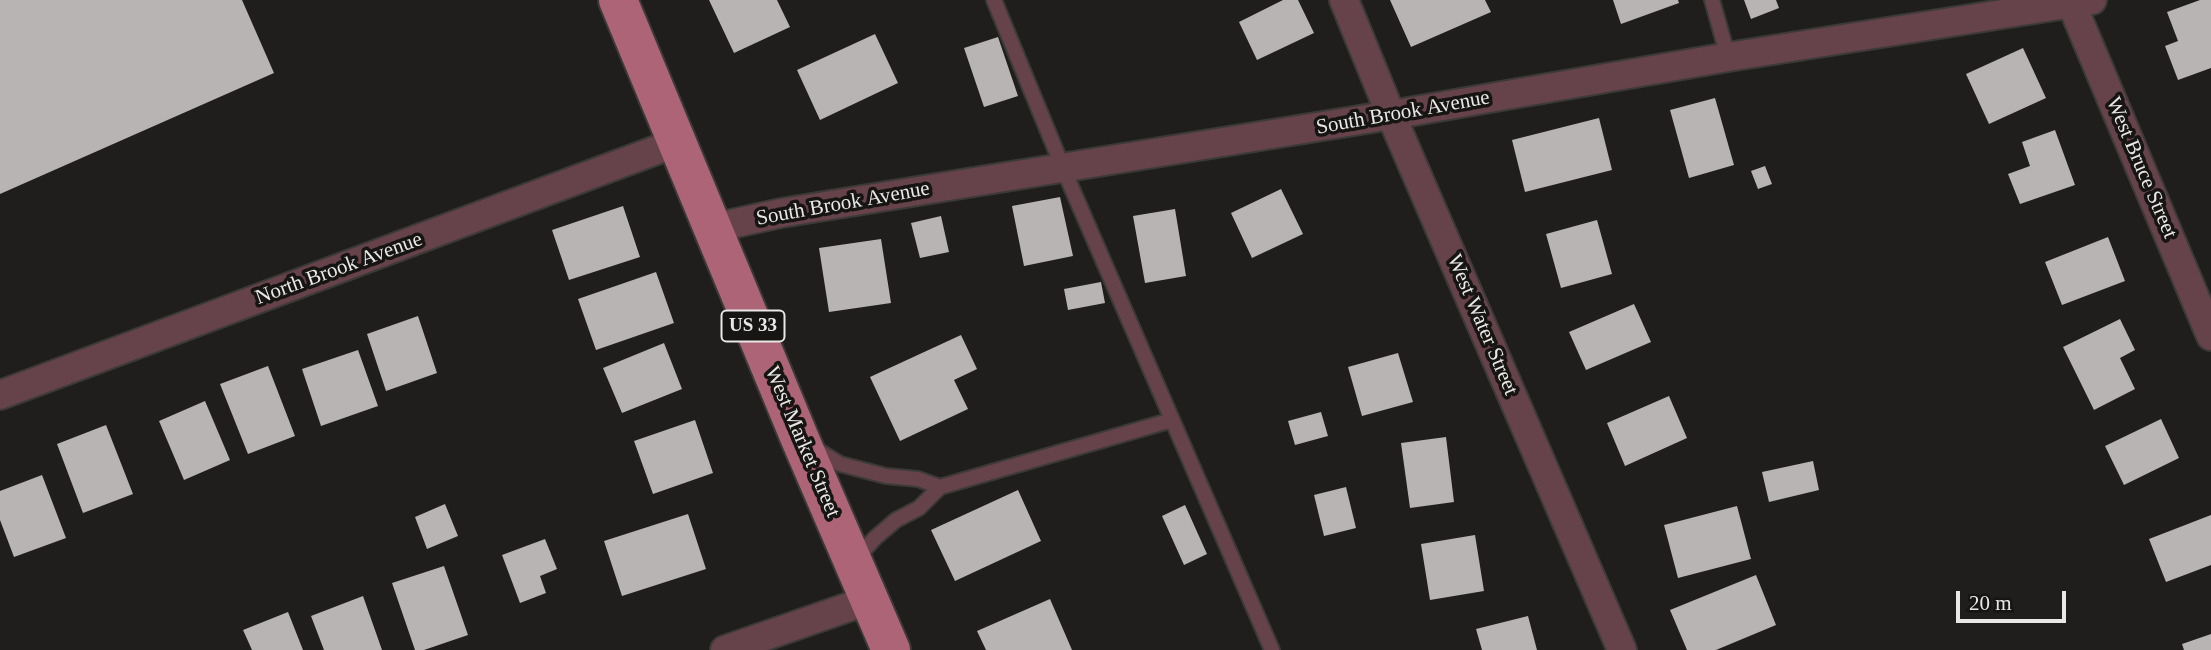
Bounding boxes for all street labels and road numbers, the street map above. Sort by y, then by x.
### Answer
street label: South Brook Avenue [1314,85,1492,141]
street label: West Bruce Street [2100,94,2182,242]
street label: South Brook Avenue [754,176,932,232]
street label: North Brook Avenue [252,227,426,311]
street label: West Water Street [1441,251,1523,399]
road number: US 33 [722,310,784,342]
street label: West Market Street [759,363,845,521]

